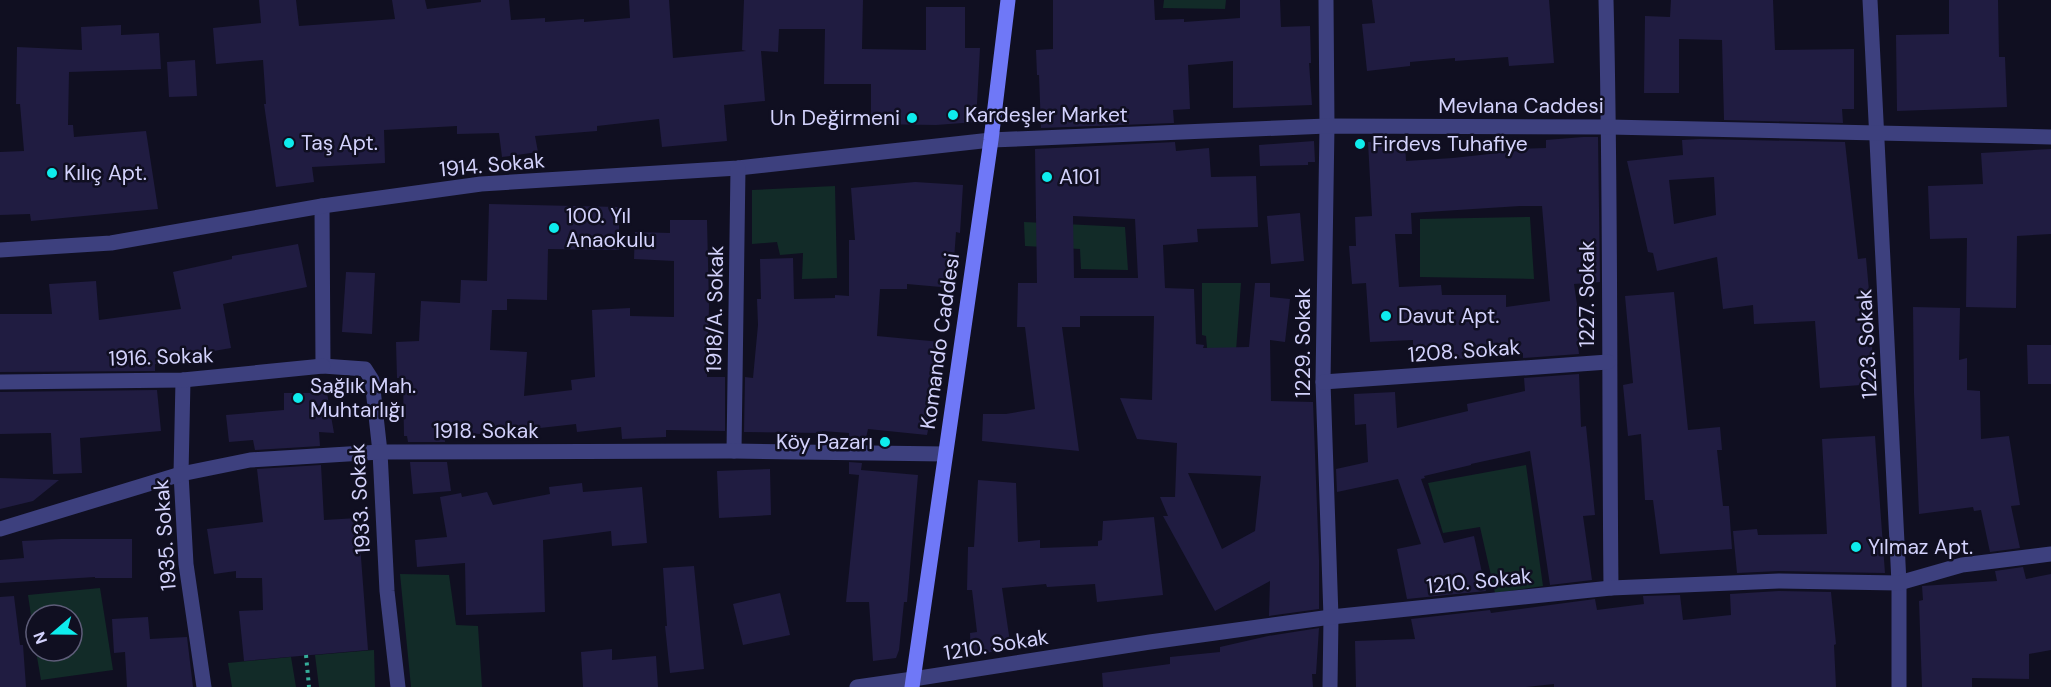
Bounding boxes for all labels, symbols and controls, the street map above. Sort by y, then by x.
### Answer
street label: Mevlana Caddesi [1438,92,1604,120]
place label: Kardeşler Market [965,101,1128,129]
place label: Un Değirmeni [770,104,900,132]
marker: Kardeşler Market [946,108,960,122]
marker: Un Değirmeni [905,111,919,125]
place label: Taş Apt. [301,129,378,157]
place label: Firdevs Tuhafiye [1372,130,1528,158]
marker: Taş Apt. [282,136,296,150]
marker: Firdevs Tuhafiye [1353,137,1367,151]
street label: 1914. Sokak [438,146,546,184]
place label: Kılıç Apt. [64,159,147,187]
place label: A101 [1059,163,1100,191]
marker: Kılıç Apt. [45,166,59,180]
marker: A101 [1040,170,1054,184]
place label: 100. Yıl Anaokulu [566,202,655,254]
marker: 100. Yıl Anaokulu [547,221,561,235]
street label: 1227. Sokak [1573,240,1601,348]
street label: 1918/A. Sokak [700,245,730,373]
street label: Komando Caddesi [914,251,966,431]
street label: 1229. Sokak [1289,288,1317,398]
street label: 1223. Sokak [1850,288,1884,400]
place label: Davut Apt. [1398,302,1499,330]
marker: Davut Apt. [1379,309,1393,323]
street label: 1208. Sokak [1407,333,1521,369]
street label: 1916. Sokak [108,341,214,373]
place label: Sağlık Mah. Muhtarlığı [310,372,416,424]
marker: Sağlık Mah. Muhtarlığı [291,391,305,405]
street label: 1918. Sokak [433,417,539,445]
place label: Köy Pazarı [776,428,873,456]
marker: Köy Pazarı [878,435,892,449]
street label: 1933. Sokak [343,442,377,555]
street label: 1935. Sokak [147,478,183,592]
place label: Yılmaz Apt. [1868,533,1973,561]
marker: Yılmaz Apt. [1849,540,1863,554]
street label: 1210. Sokak [1425,562,1533,600]
north arrow [24,603,84,663]
street label: 1210. Sokak [942,623,1051,667]
text: N [29,629,52,647]

